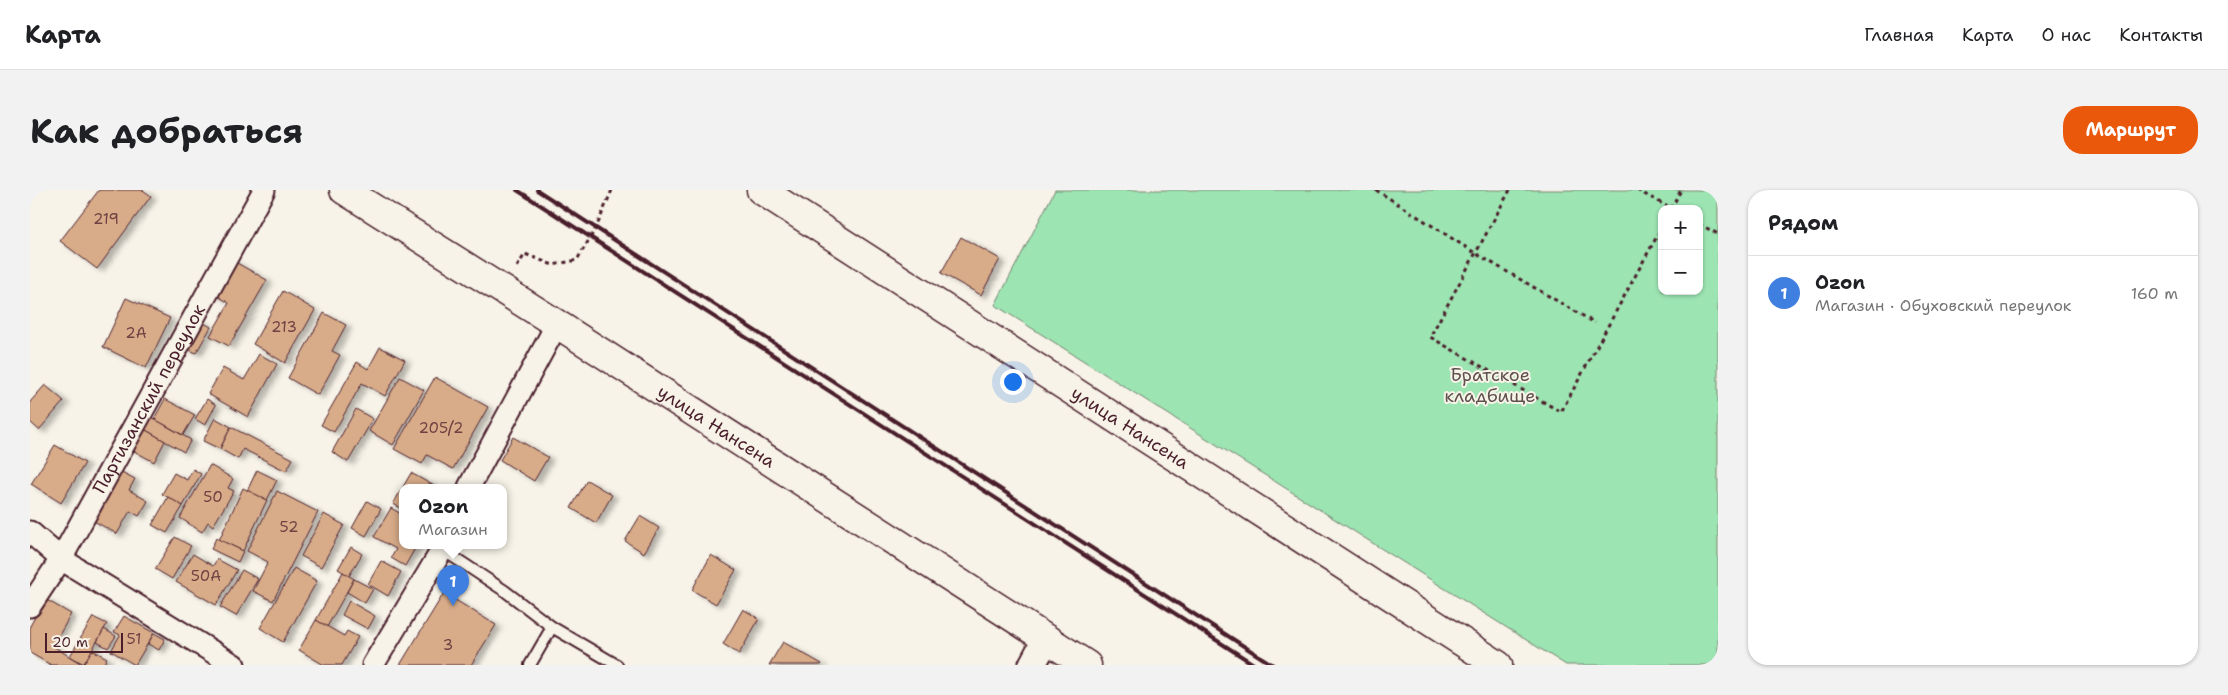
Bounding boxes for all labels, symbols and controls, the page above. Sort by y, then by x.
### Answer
text: Карта [25,19,101,51]
text: Главная [1864,23,1934,47]
text: Карта [1962,23,2014,47]
text: О нас [2042,23,2091,47]
text: Контакты [2119,23,2203,47]
button: Маршрут [2063,106,2198,154]
text: Как добраться [30,107,303,154]
map controls [1658,205,1703,295]
button: + [1658,205,1703,250]
house number: 219 [93,209,119,229]
text: Рядом [1768,209,1838,237]
button: − [1658,250,1703,295]
text: Ozon [1815,270,1865,295]
text: 1 [1780,283,1788,304]
text: 160 m [2131,283,2178,304]
text: Магазин · Обуховский переулок [1815,295,2071,316]
street label: Партизанский переулок [87,300,211,498]
house number: 213 [271,317,297,337]
house number: 2А [125,323,147,343]
park label: Братское кладбище [1444,363,1536,408]
your location [1000,369,1026,395]
street label: улица Нансена [653,380,780,473]
street label: улица Нансена [1066,381,1194,475]
house number: 205/2 [419,418,463,438]
popup [399,484,507,549]
house number: 50 [203,487,223,507]
text: Ozon [418,494,468,519]
house number: 52 [280,517,298,537]
text: Магазин [418,519,488,540]
pin: 1 [437,565,469,606]
house number: 50А [191,566,221,586]
house number: 51 [127,629,141,649]
scale bar [45,630,122,653]
text: 20 m [52,633,88,651]
house number: 3 [443,635,453,655]

